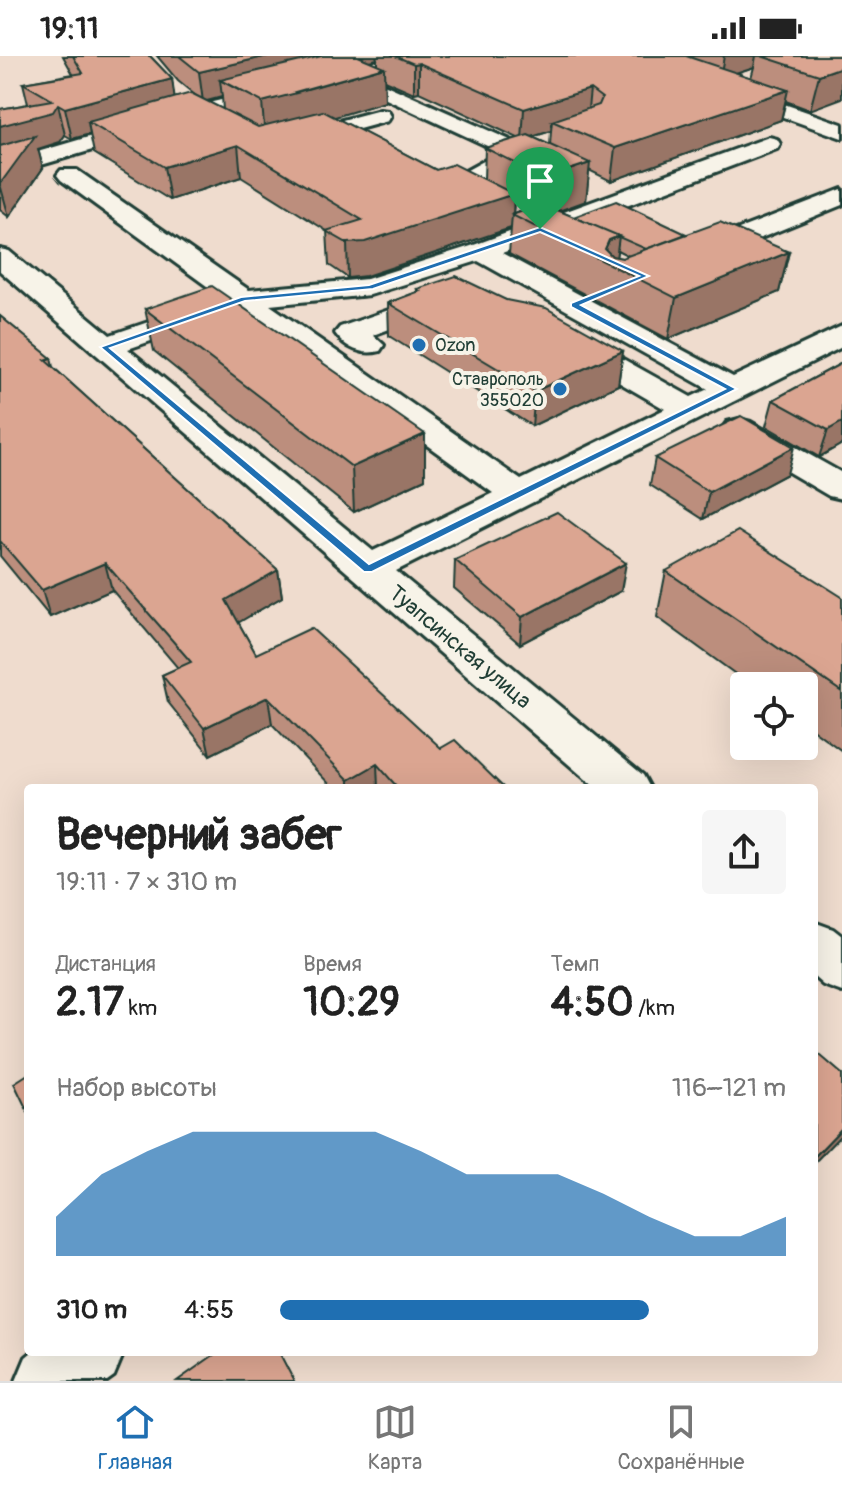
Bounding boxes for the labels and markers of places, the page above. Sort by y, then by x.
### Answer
pin [506,147,574,229]
place label: Ozon [435,334,475,357]
marker: Ozon [410,336,428,354]
place label: Ставрополь 355020 [452,368,544,412]
marker: Ставрополь 355020 [551,380,569,398]

